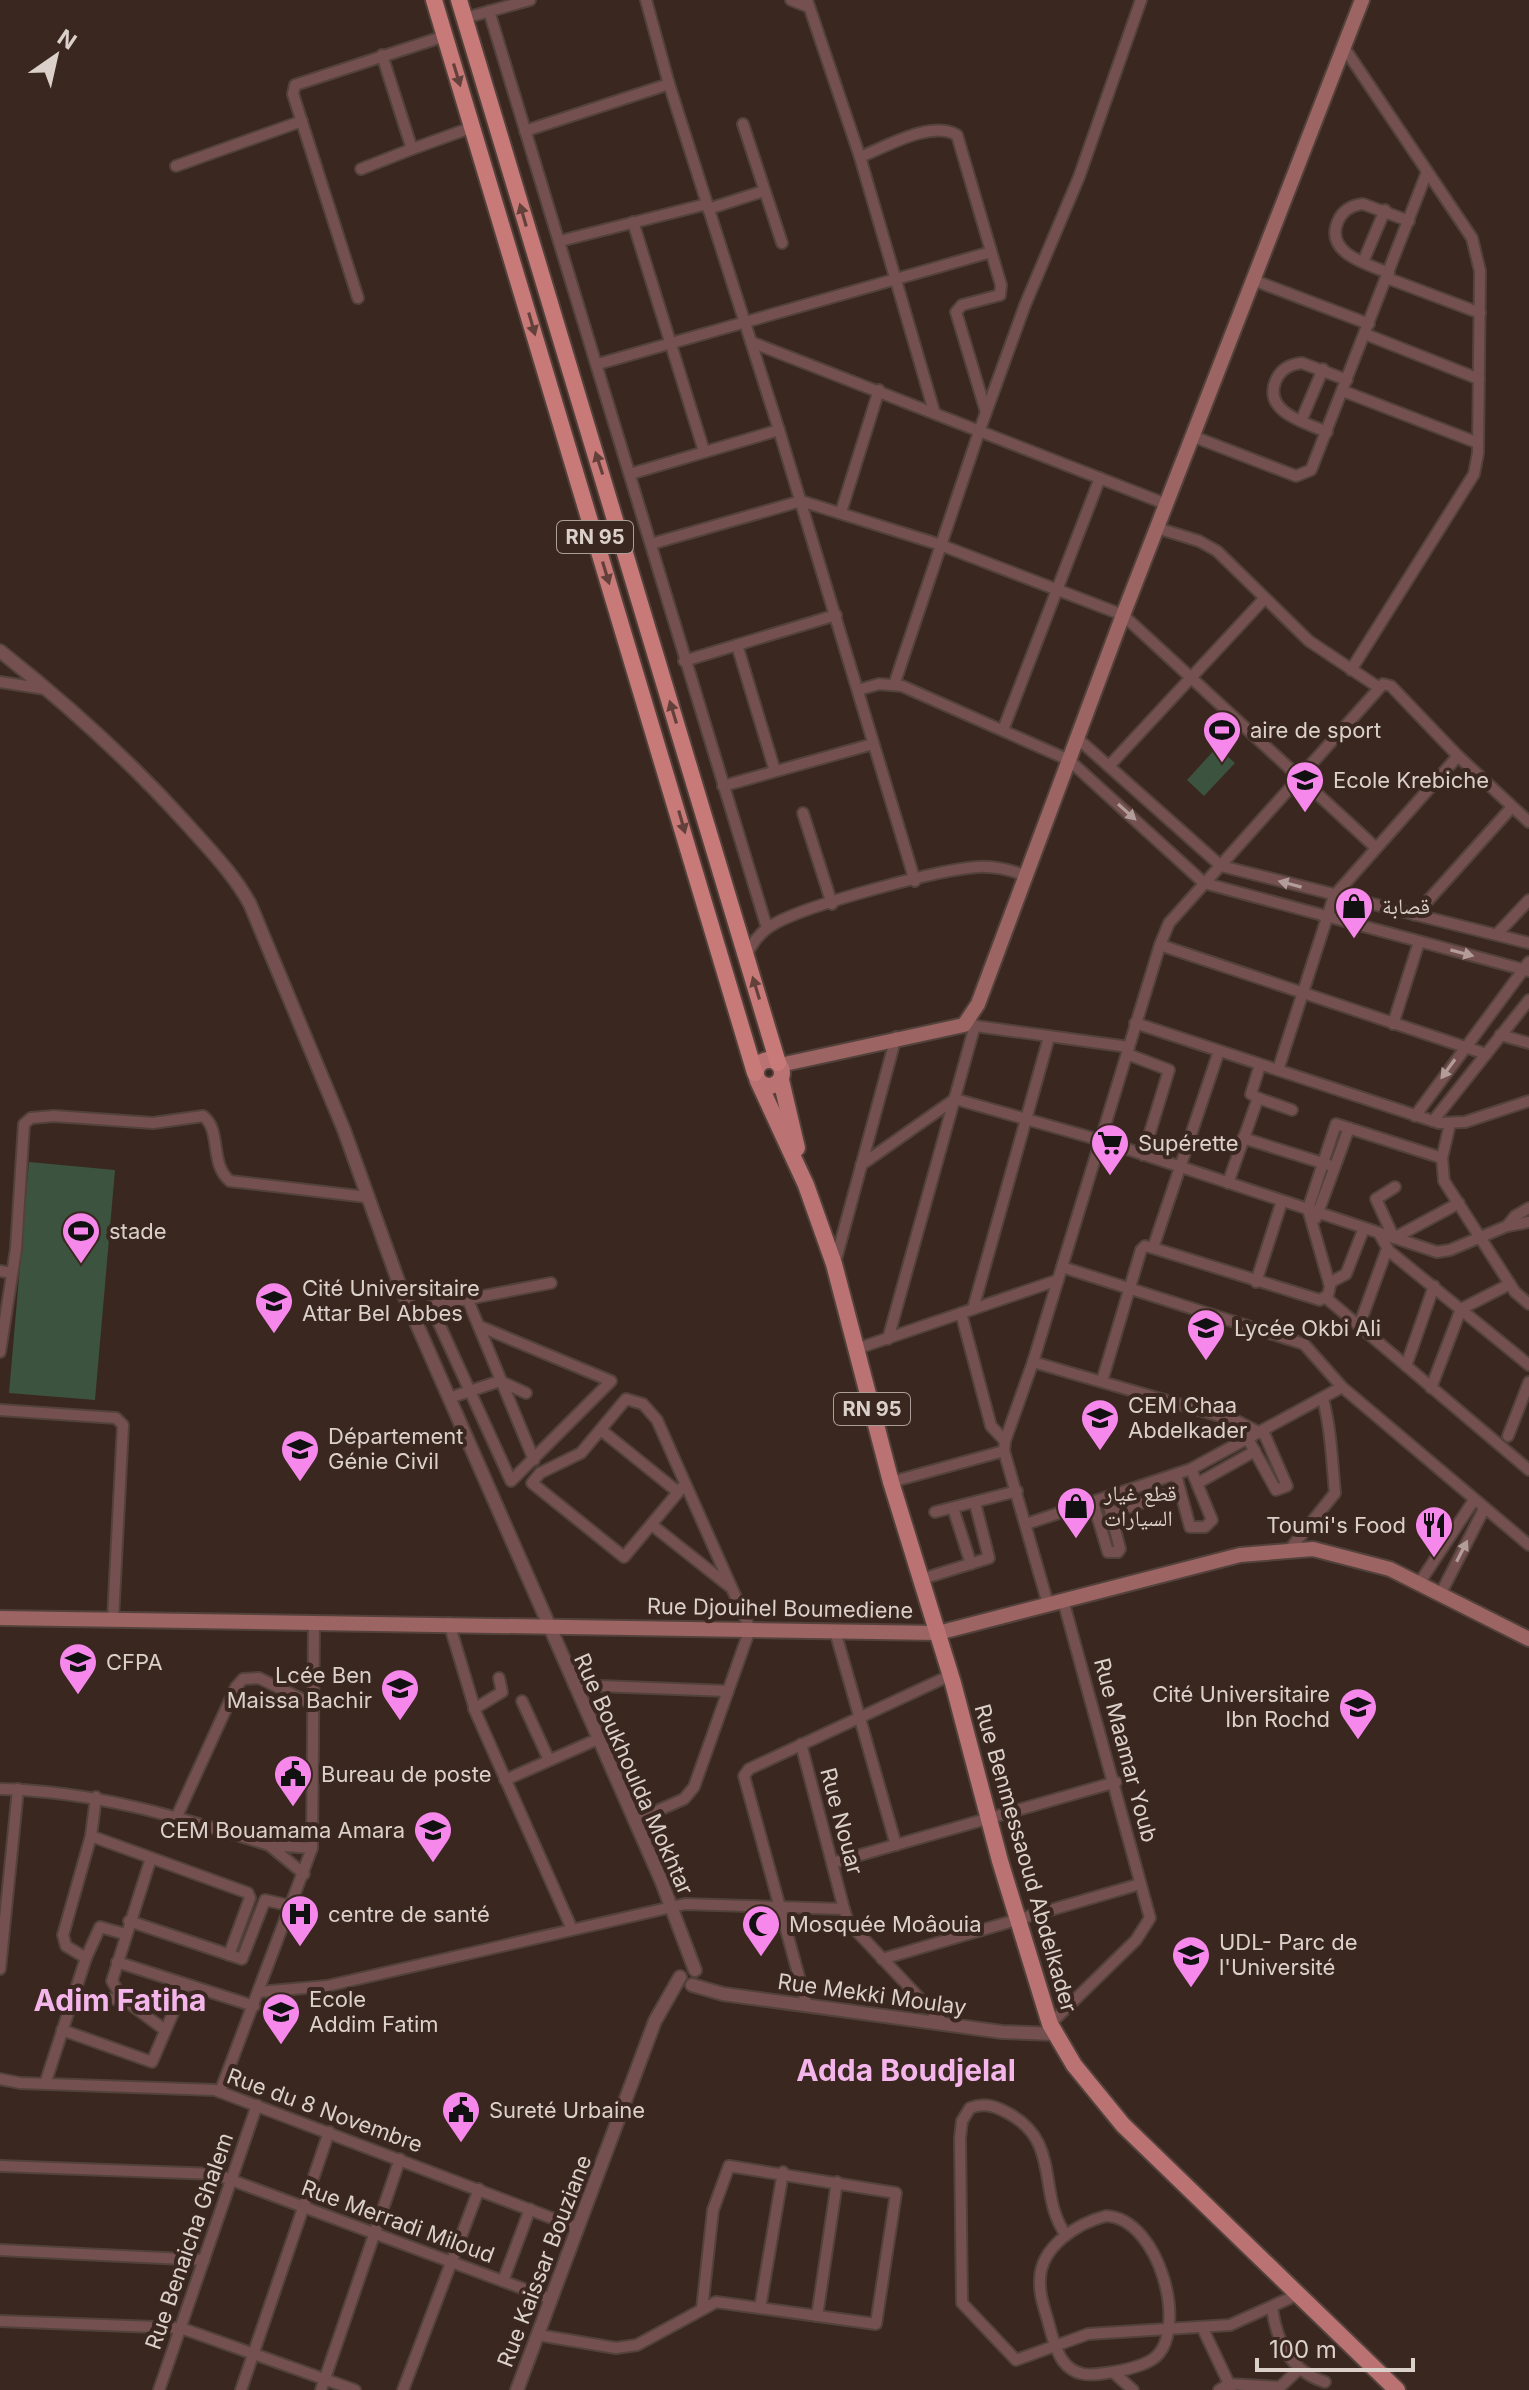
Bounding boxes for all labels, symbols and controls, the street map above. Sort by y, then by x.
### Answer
north arrow [16,16,96,96]
text: N [53,24,81,55]
one-way arrow [451,63,464,87]
one-way arrow [516,202,528,227]
one-way arrow [526,312,539,336]
one-way arrow [592,451,604,475]
road number: RN 95 [557,521,633,553]
one-way arrow [600,561,613,585]
one-way arrow [666,700,679,724]
sports icon: aire de sport [1201,709,1243,764]
place label: aire de sport [1250,717,1381,743]
school or university icon: Ecole Krebiche [1284,759,1326,814]
place label: Ecole Krebiche [1333,767,1489,793]
one-way arrow [1117,803,1136,821]
one-way arrow [676,810,689,834]
one-way arrow [1278,878,1303,890]
shop icon: قصابة [1333,885,1375,940]
place label: قصابة [1382,893,1430,919]
one-way arrow [1450,948,1475,960]
one-way arrow [749,976,762,1000]
one-way arrow [1441,1059,1457,1080]
supermarket icon: Supérette [1089,1122,1131,1177]
place label: Supérette [1138,1130,1239,1156]
sports icon: stade [60,1210,102,1265]
place label: stade [109,1218,167,1244]
place label: Cité Universitaire Attar Bel Abbes [302,1275,480,1326]
school or university icon: Cité Universitaire Attar Bel Abbes [253,1280,295,1335]
school or university icon: Lycée Okbi Ali [1185,1307,1227,1362]
place label: Lycée Okbi Ali [1234,1315,1381,1341]
place label: CEM Chaa Abdelkader [1128,1392,1247,1443]
road number: RN 95 [834,1393,910,1425]
school or university icon: CEM Chaa Abdelkader [1079,1397,1121,1452]
place label: Département Génie Civil [328,1423,463,1474]
school or university icon: Département Génie Civil [279,1428,321,1483]
place label: قطع غيار السيارات [1103,1480,1177,1531]
shop icon: قطع غيار السيارات [1055,1485,1097,1540]
restaurant icon: Toumi's Food [1413,1504,1455,1559]
place label: Toumi's Food [1266,1512,1406,1538]
one-way arrow [1455,1540,1469,1562]
street label: Rue Djouihel Boumediene [647,1593,913,1623]
school or university icon: CFPA [57,1641,99,1696]
place label: CFPA [106,1649,163,1675]
street label: Rue Boukhoulda Mokhtar [569,1649,699,1899]
street label: Rue Maamar Youb [1089,1655,1163,1845]
place label: Lcée Ben Maissa Bachir [227,1662,372,1713]
school or university icon: Lcée Ben Maissa Bachir [379,1667,421,1722]
place label: Cité Universitaire Ibn Rochd [1152,1681,1330,1732]
school or university icon: Cité Universitaire Ibn Rochd [1337,1686,1379,1741]
street label: Rue Benmessaoud Abdelkader [970,1701,1082,2015]
public building icon: Bureau de poste [272,1753,314,1808]
place label: Bureau de poste [321,1761,491,1787]
street label: Rue Nouar [815,1765,869,1877]
school or university icon: CEM Bouamama Amara [412,1809,454,1864]
place label: CEM Bouamama Amara [160,1817,405,1843]
hospital icon: centre de santé [279,1893,321,1948]
place label: centre de santé [328,1901,490,1927]
mosque icon: Mosquée Moâouia [740,1903,782,1958]
place label: Mosquée Moâouia [789,1911,982,1937]
place label: UDL- Parc de l'Université [1219,1929,1358,1980]
school or university icon: UDL- Parc de l'Université [1170,1934,1212,1989]
street label: Rue Mekki Moulay [776,1968,968,2020]
district label: Adim Fatiha [34,1982,206,2018]
place label: Ecole Addim Fatim [309,1986,439,2037]
school or university icon: Ecole Addim Fatim [260,1991,302,2046]
district label: Adda Boudjelal [796,2052,1016,2088]
street label: Rue du 8 Novembre [224,2063,426,2157]
public building icon: Sureté Urbaine [440,2089,482,2144]
place label: Sureté Urbaine [489,2097,645,2123]
street label: Rue Benaicha Ghalem [140,2129,238,2353]
street label: Rue Kaissar Bouziane [492,2151,596,2371]
street label: Rue Merradi Miloud [298,2174,498,2268]
scale bar [1257,2322,1413,2372]
text: 100 m [1269,2335,1337,2364]

